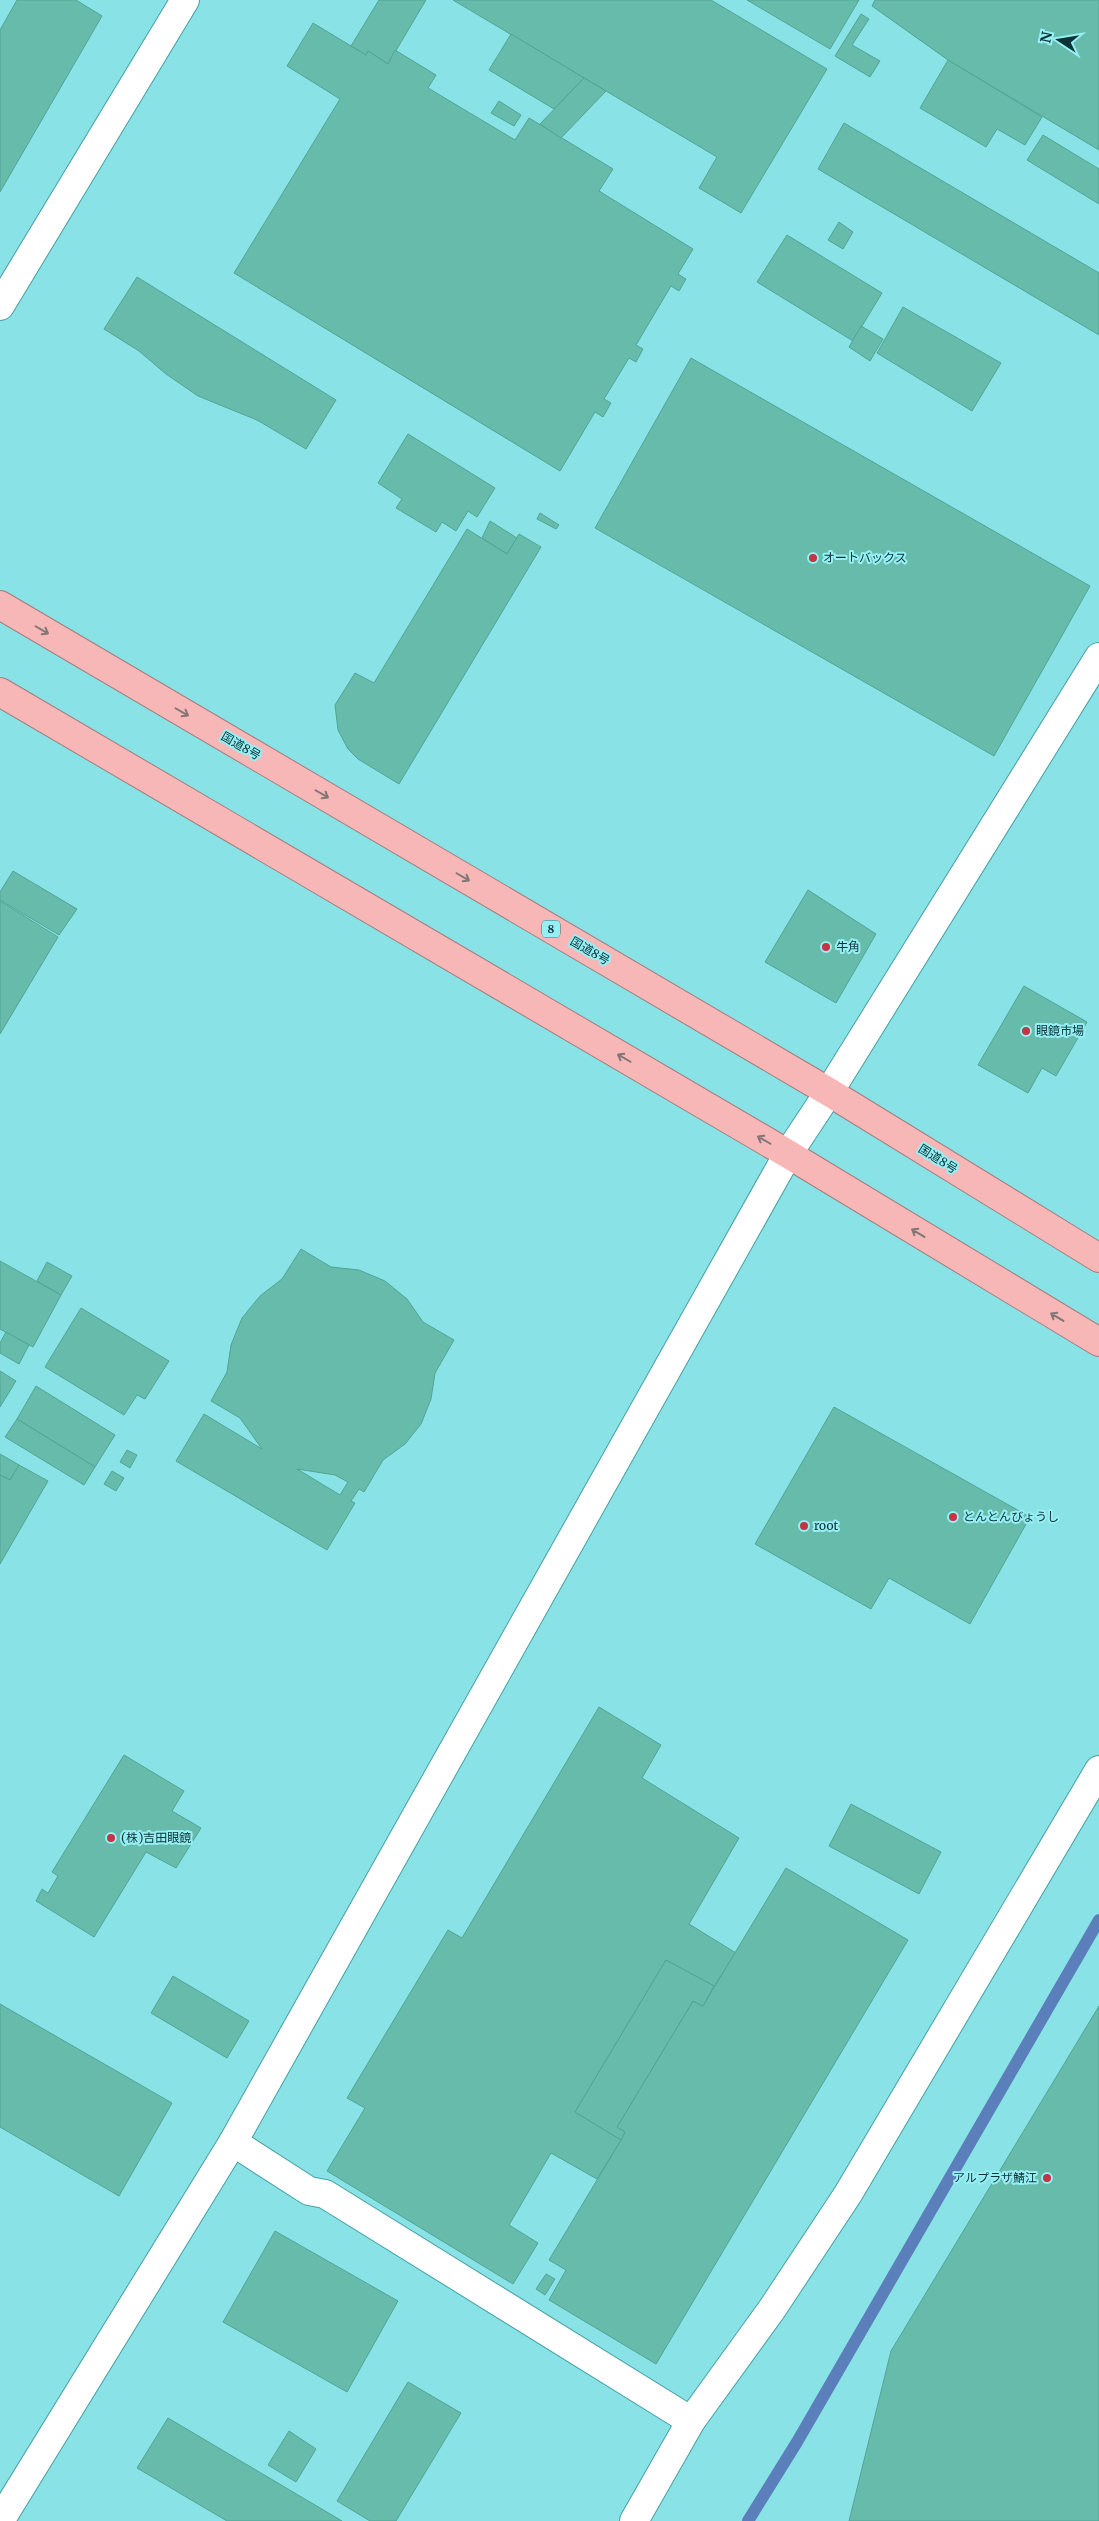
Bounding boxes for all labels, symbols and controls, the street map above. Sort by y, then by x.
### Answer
north arrow [1034,15,1084,65]
text: N [1036,30,1056,45]
place label: オートバックス [823,550,907,565]
marker: オートバックス [807,552,819,564]
one-way arrow [35,625,49,635]
one-way arrow [175,708,189,718]
street label: 国道8号 [219,728,264,763]
one-way arrow [315,790,329,800]
one-way arrow [455,872,469,882]
road number: 8 [542,921,560,938]
street label: 国道8号 [568,933,613,968]
place label: 牛角 [836,939,860,954]
marker: 牛角 [820,941,832,953]
place label: 眼鏡市場 [1036,1023,1084,1038]
marker: 眼鏡市場 [1020,1025,1032,1037]
one-way arrow [617,1052,631,1062]
one-way arrow [756,1135,771,1145]
street label: 国道8号 [916,1141,961,1176]
one-way arrow [912,1227,926,1237]
one-way arrow [1051,1311,1065,1321]
place label: とんとんびょうし [963,1509,1059,1524]
marker: とんとんびょうし [947,1511,959,1523]
place label: root [814,1518,838,1533]
marker: root [798,1520,810,1532]
place label: (株)吉田眼鏡 [121,1830,191,1845]
marker: (株)吉田眼鏡 [105,1832,117,1844]
place label: アルプラザ鯖江 [953,2170,1037,2185]
marker: アルプラザ鯖江 [1041,2172,1053,2184]

